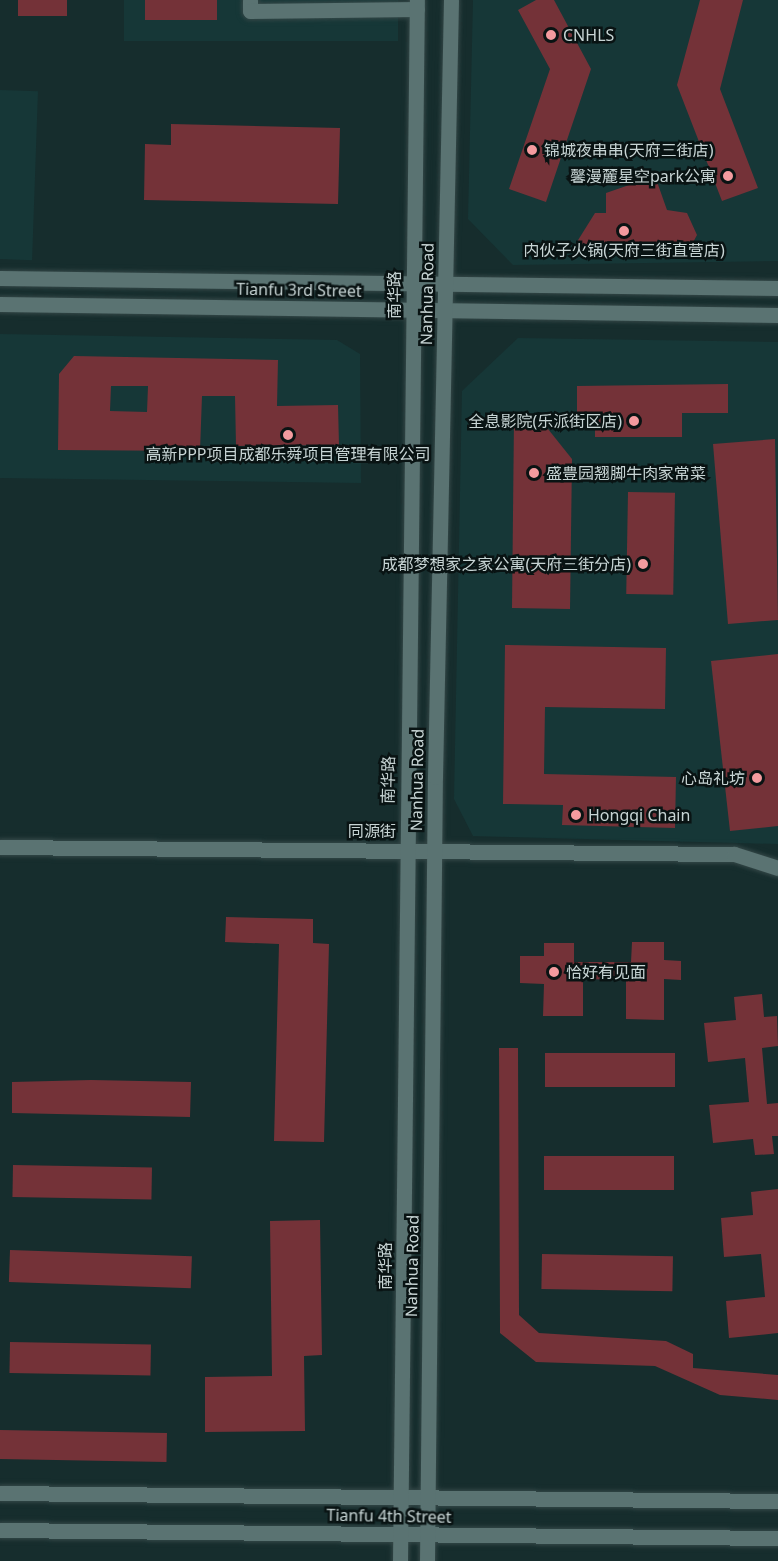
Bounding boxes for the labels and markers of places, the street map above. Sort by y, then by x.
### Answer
place label: CNHLS [563,25,614,45]
marker: CNHLS [544,28,558,42]
place label: 锦城夜串串(天府三街店) [544,140,714,160]
marker: 锦城夜串串(天府三街店) [525,143,539,157]
place label: 馨漫麓星空park公寓 [570,166,716,186]
marker: 馨漫麓星空park公寓 [721,169,735,183]
marker: 内伙子火锅(天府三街直营店) [617,224,631,238]
place label: 内伙子火锅(天府三街直营店) [523,240,725,260]
place label: 全息影院(乐派街区店) [468,411,622,431]
marker: 全息影院(乐派街区店) [627,414,641,428]
marker: 高新PPP项目成都乐舜项目管理有限公司 [281,428,295,442]
place label: 高新PPP项目成都乐舜项目管理有限公司 [145,444,431,464]
place label: 盛豊园翘脚牛肉家常菜 [546,463,706,483]
marker: 盛豊园翘脚牛肉家常菜 [527,466,541,480]
place label: 成都梦想家之家公寓(天府三街分店) [381,554,631,574]
marker: 成都梦想家之家公寓(天府三街分店) [636,557,650,571]
place label: 心岛礼坊 [681,768,745,788]
marker: 心岛礼坊 [750,771,764,785]
place label: Hongqi Chain [588,805,690,825]
marker: Hongqi Chain [569,808,583,822]
place label: 恰好有见面 [566,962,646,982]
marker: 恰好有见面 [547,965,561,979]

